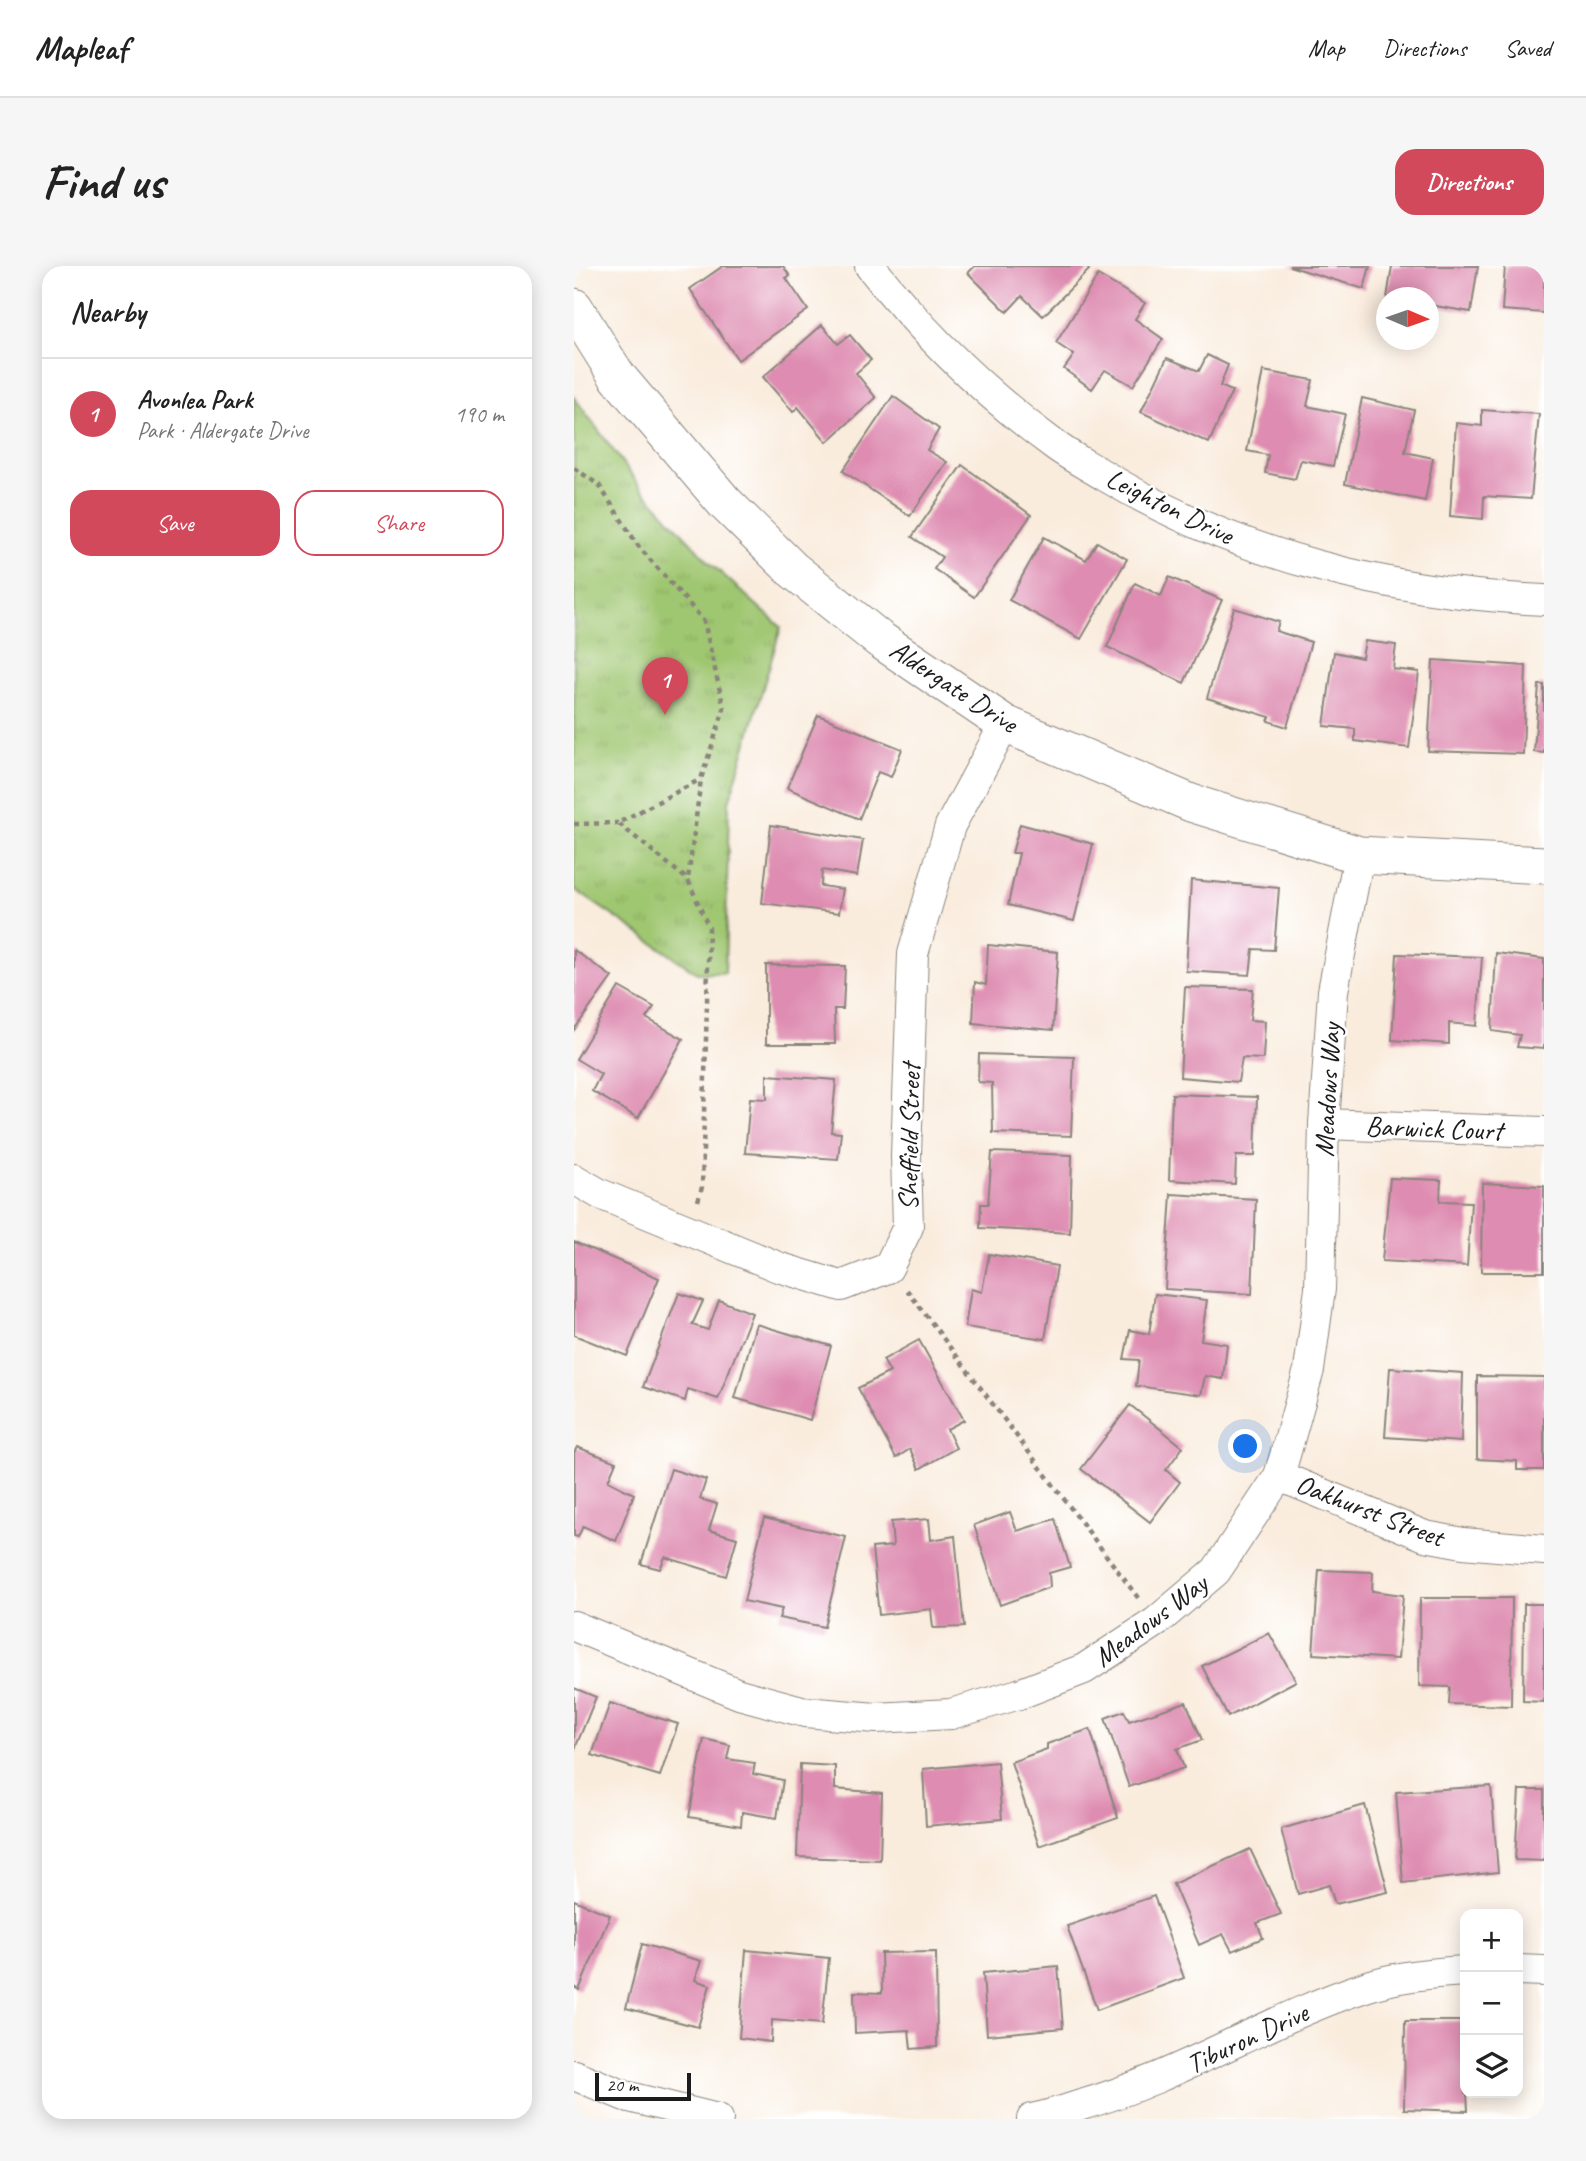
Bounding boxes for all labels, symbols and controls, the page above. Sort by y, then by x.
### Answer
text: Mapleaf [35,27,127,69]
text: Map [1308,33,1345,63]
text: Directions [1383,33,1466,63]
text: Saved [1504,33,1551,63]
button: Directions [1395,149,1544,215]
text: Find us [42,151,164,213]
north arrow [1376,287,1439,350]
text: Nearby [70,293,146,331]
text: Avonlea Park [137,383,252,416]
text: 1 [88,400,98,429]
text: 190 m [455,400,504,429]
text: Park · Aldergate Drive [137,416,308,445]
street label: Leighton Drive [1101,460,1241,553]
button: Save [70,490,280,556]
button: Share [294,490,504,556]
street label: Aldergate Drive [883,632,1026,741]
pin: 1 [642,657,688,715]
street label: Meadows Way [1306,1020,1348,1158]
street label: Sheffield Street [890,1059,928,1211]
street label: Barwick Court [1365,1108,1507,1148]
your location [1228,1429,1262,1463]
street label: Oakhurst Street [1291,1466,1451,1555]
street label: Meadows Way [1086,1564,1216,1674]
map controls [1460,1909,1523,2098]
button: + [1460,1909,1523,1972]
button: − [1460,1972,1523,2035]
street label: Tiburon Drive [1181,1994,1315,2081]
button: layers [1460,2035,1523,2098]
scale bar [595,2070,691,2102]
text: 20 m [606,2073,638,2097]

